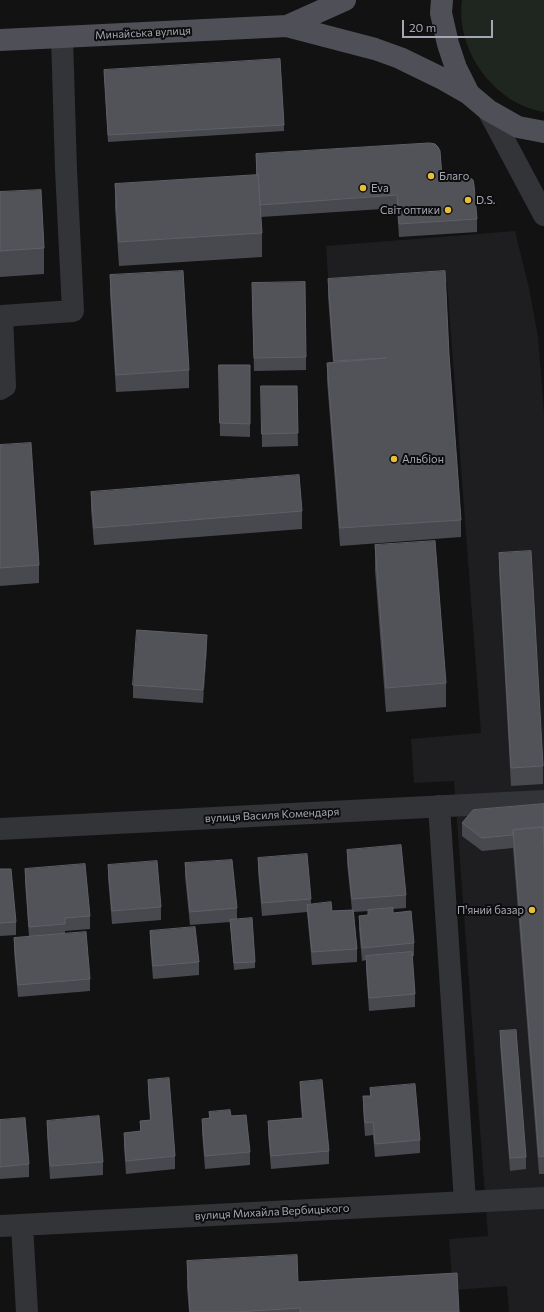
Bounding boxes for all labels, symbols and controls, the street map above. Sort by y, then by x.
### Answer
scale bar [404,12,495,38]
text: 20 m [409,20,436,34]
street label: Минайська вулиця [95,24,191,42]
place label: Благо [439,169,469,183]
marker: Благо [426,171,436,181]
place label: Eva [371,181,389,195]
marker: Eva [358,183,368,193]
place label: D.S. [476,193,495,207]
marker: D.S. [463,195,473,205]
place label: Світ оптики [380,203,440,217]
marker: Світ оптики [443,205,453,215]
place label: Альбіон [402,452,444,466]
marker: Альбіон [389,454,399,464]
street label: вулиця Василя Комендаря [204,805,340,825]
place label: П'яний базар [457,903,524,917]
marker: П'яний базар [527,905,537,915]
street label: вулиця Михайла Вербицького [194,1201,350,1223]

